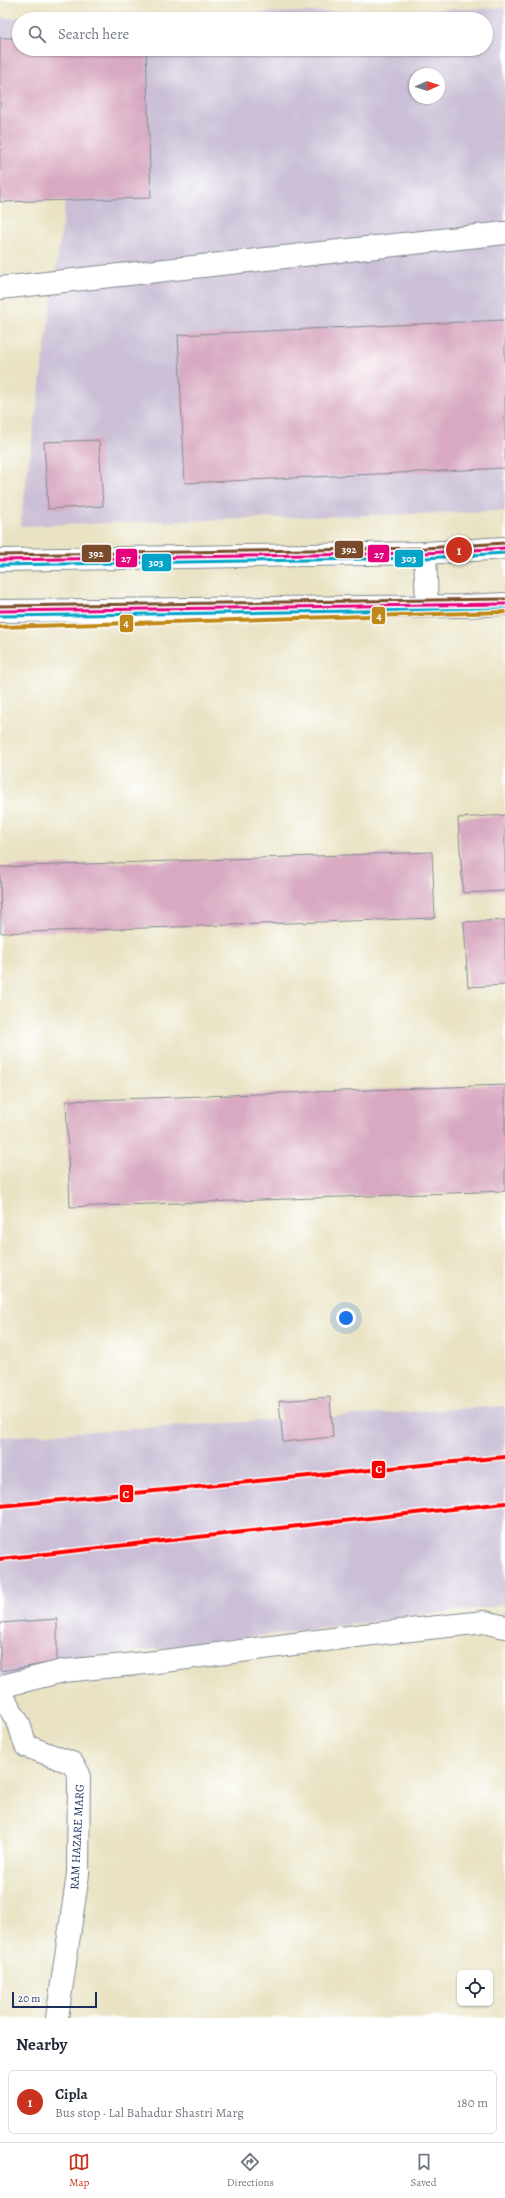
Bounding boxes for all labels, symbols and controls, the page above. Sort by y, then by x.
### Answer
search box [12,12,493,56]
icon: search [26,23,48,45]
text: Search here [58,24,129,44]
north arrow [409,68,445,104]
pin: 1 [446,535,472,565]
line badge: 392 [334,540,364,559]
text: 392 [341,542,357,557]
line badge: 392 [81,544,112,563]
line badge: 27 [367,544,390,563]
text: 392 [88,546,104,561]
text: 27 [374,547,384,562]
line badge: 27 [115,548,138,568]
line badge: 303 [394,549,424,568]
text: 27 [121,551,131,566]
text: 303 [402,551,417,566]
line badge: 303 [141,553,172,572]
text: 303 [149,555,164,570]
line badge: 4 [371,606,386,625]
text: 4 [376,609,382,624]
line badge: 4 [119,614,134,633]
text: 4 [123,616,129,631]
your location [336,1308,356,1328]
line badge: C [371,1460,386,1479]
text: C [376,1462,383,1477]
line badge: C [119,1484,134,1503]
text: C [123,1487,130,1502]
street label: RAM HAZARE MARG [66,1784,88,1890]
map controls [457,1970,493,2006]
button: locate [457,1970,493,2006]
scale bar [12,1990,97,2009]
text: 20 m [18,1991,40,2006]
text: Nearby [16,2033,67,2056]
text: Cipla [55,2084,88,2104]
text: 1 [28,2094,32,2111]
text: 180 m [457,2094,488,2111]
text: Bus stop · Lal Bahadur Shastri Marg [55,2104,244,2121]
tab: Map [68,2151,90,2190]
tab: Directions [227,2151,274,2190]
tab: Saved [411,2151,437,2190]

